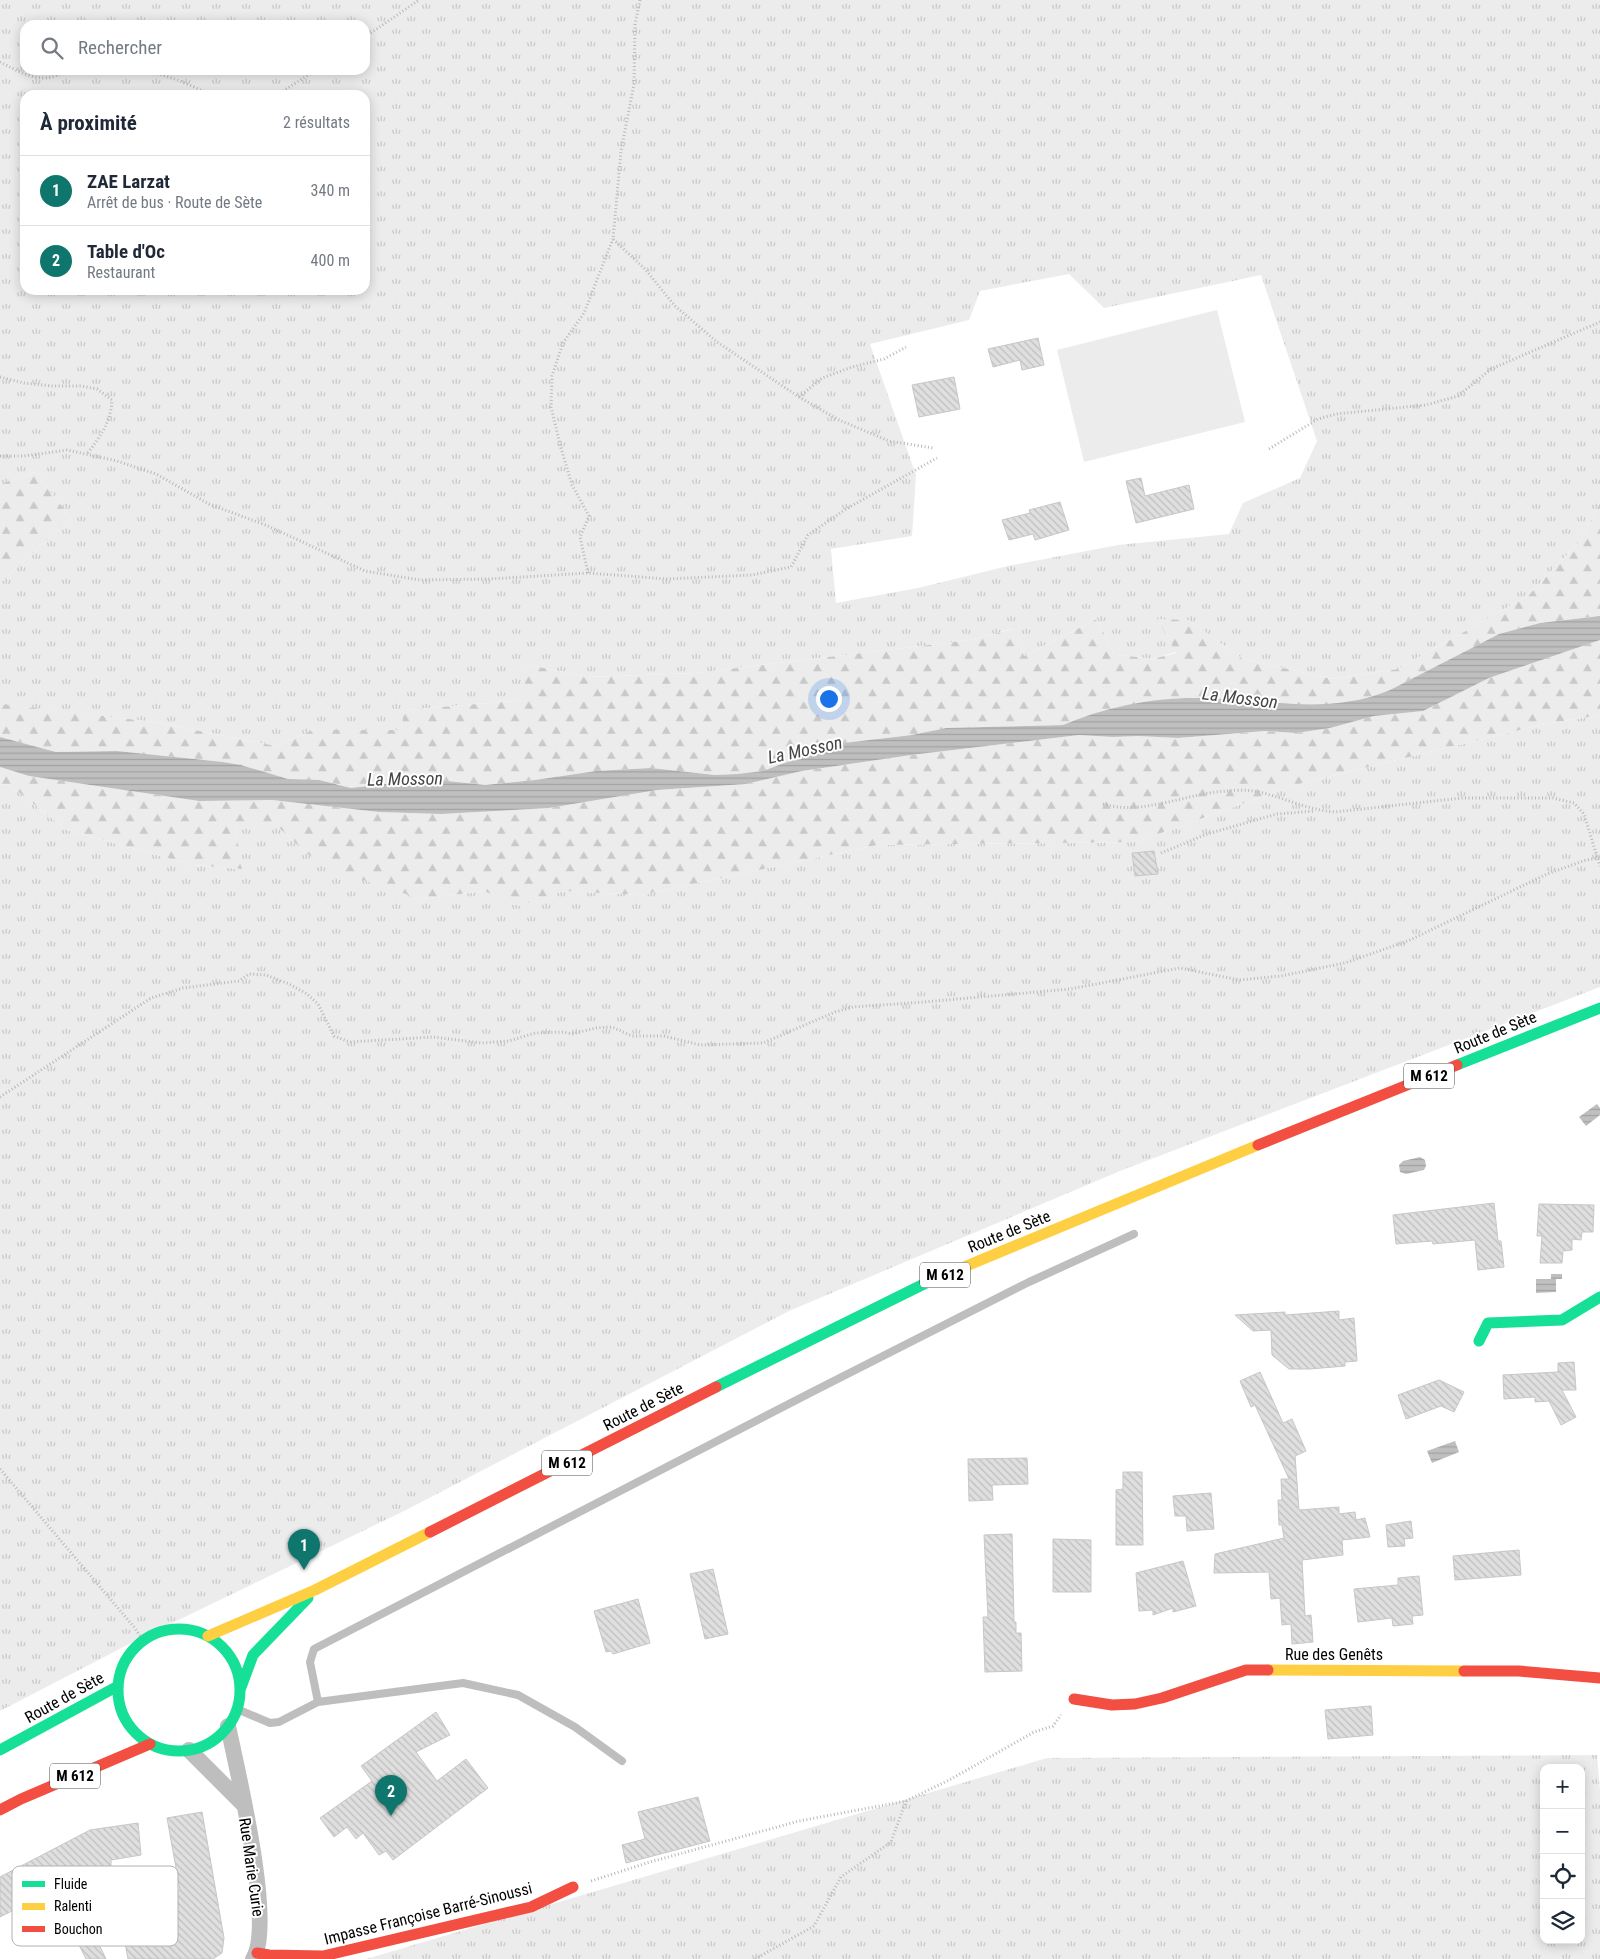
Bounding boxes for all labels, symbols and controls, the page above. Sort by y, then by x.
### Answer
search box [20,20,370,75]
icon: search [38,34,66,62]
text: Rechercher [78,36,162,59]
text: À proximité [40,111,137,135]
text: 2 résultats [283,113,350,132]
text: ZAE Larzat [87,170,170,193]
text: 1 [52,181,60,200]
text: 340 m [311,181,350,200]
text: Arrêt de bus · Route de Sète [87,193,262,212]
text: Table d'Oc [87,240,165,263]
text: 2 [52,251,60,270]
text: 400 m [311,251,350,270]
text: Restaurant [87,263,155,282]
water label: La Mosson [1201,682,1279,713]
your location [816,686,842,712]
water label: La Mosson [766,731,844,768]
water label: La Mosson [367,767,443,790]
street label: Route de Sète [1451,1007,1539,1058]
road number: M 612 [1404,1064,1454,1088]
street label: Route de Sète [965,1206,1053,1257]
road number: M 612 [920,1262,970,1288]
street label: Route de Sète [600,1378,686,1435]
road number: M 612 [542,1450,592,1476]
pin: 1 [288,1529,320,1570]
street label: Rue des Genêts [1285,1645,1383,1664]
street label: Route de Sète [21,1668,107,1727]
road number: M 612 [50,1764,100,1788]
map controls [1540,1764,1585,1944]
button: + [1540,1764,1585,1809]
pin: 2 [375,1775,407,1816]
button: − [1540,1809,1585,1854]
street label: Rue Marie Curie [235,1816,268,1918]
button: locate [1540,1854,1585,1899]
legend [12,1866,178,1946]
text: Fluide [54,1876,88,1892]
street label: Impasse Françoise Barré-Sinoussi [322,1878,534,1949]
text: Ralenti [54,1898,92,1914]
button: layers [1540,1899,1585,1944]
text: Bouchon [54,1921,102,1937]

